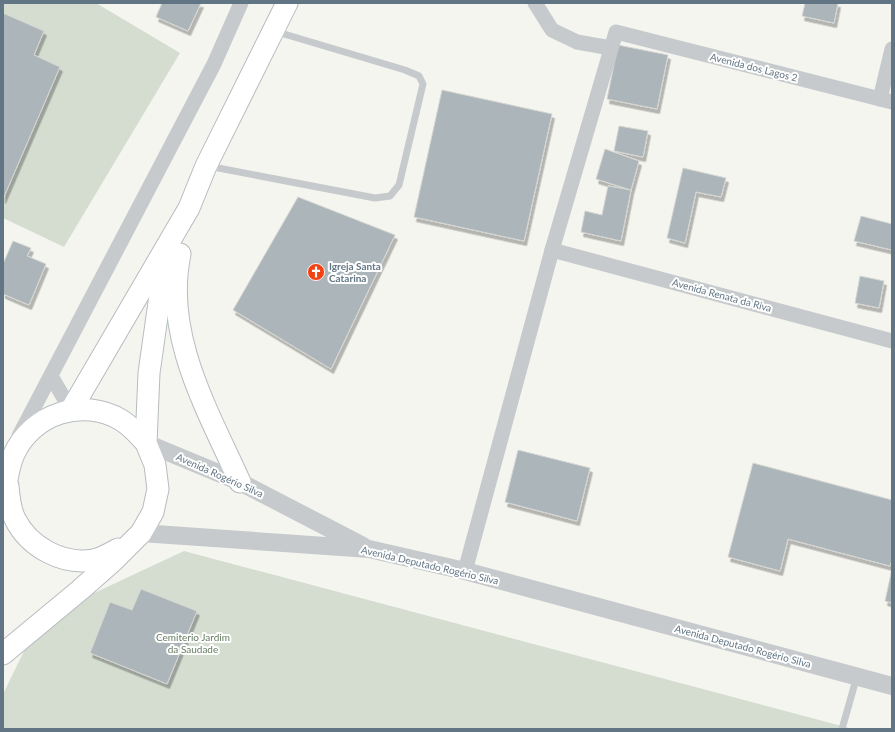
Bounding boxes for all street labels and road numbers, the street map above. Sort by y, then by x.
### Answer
street label: Avenida dos Lagos 2 [709,50,799,84]
street label: Avenida Renata da Riva [671,276,773,314]
street label: Avenida Rogério Silva [175,450,265,500]
street label: Avenida Deputado Rogério Silva [360,543,500,587]
street label: Avenida Deputado Rogério Silva [674,622,812,670]

